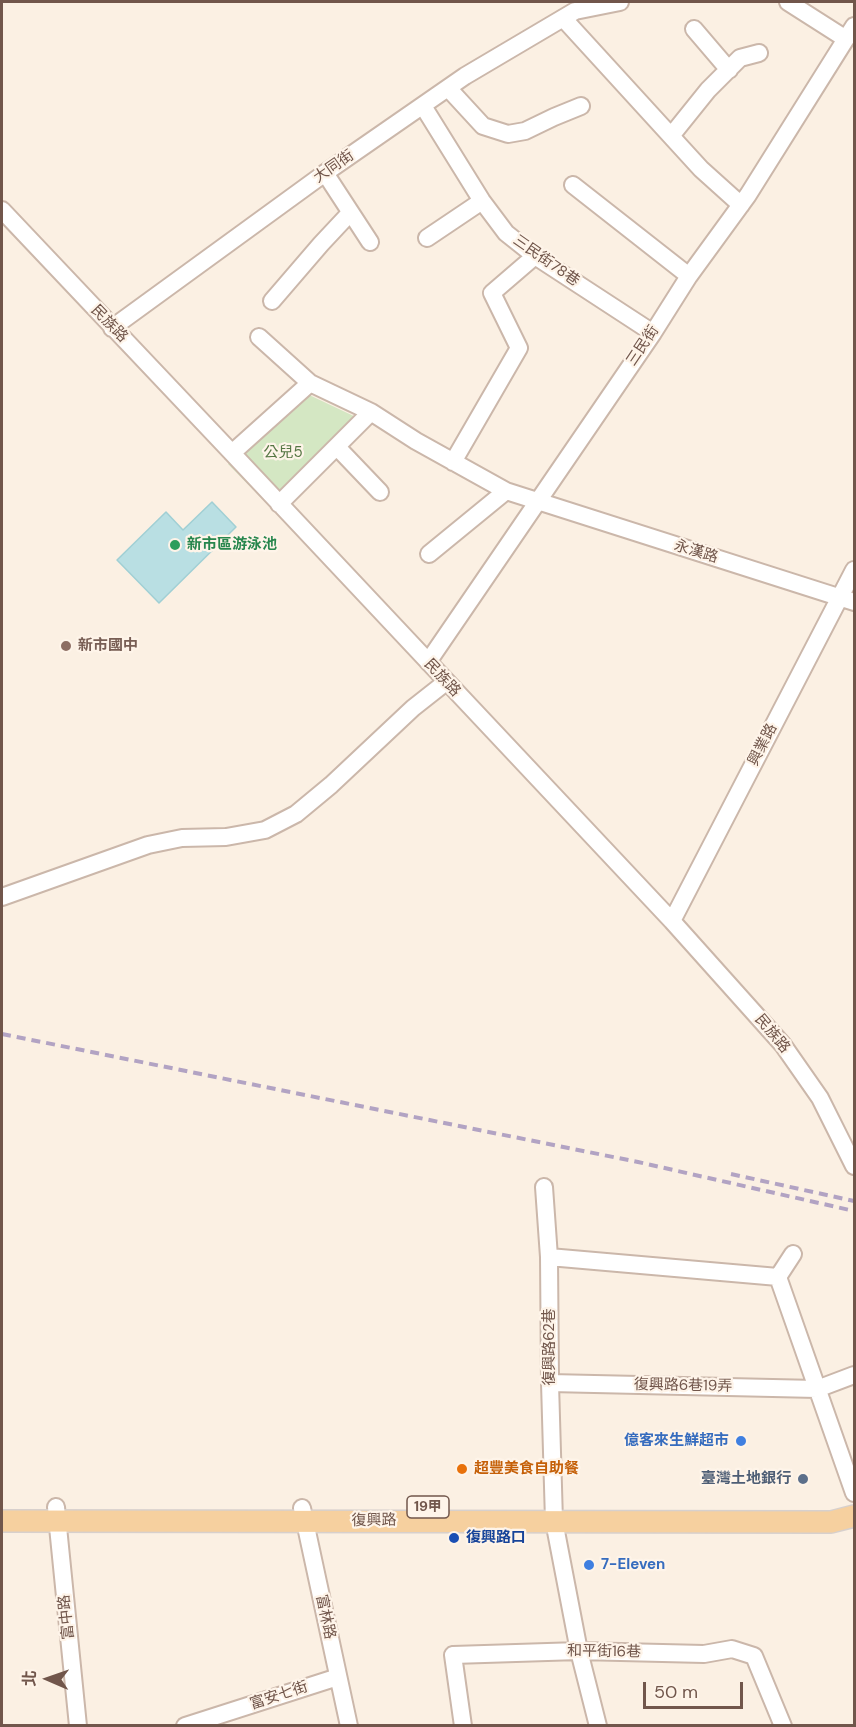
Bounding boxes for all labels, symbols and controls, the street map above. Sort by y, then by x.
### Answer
street label: 大同街 [310,147,358,187]
street label: 三民街78巷 [509,232,583,290]
street label: 民族路 [87,302,131,346]
street label: 三民街 [623,322,663,370]
park label: 公兒5 [263,444,303,462]
place label: 新市區游泳池 [187,536,277,554]
street label: 永漢路 [672,537,720,567]
marker: 新市區游泳池 [168,538,182,552]
place label: 新市國中 [78,637,138,655]
marker: 新市國中 [59,639,73,653]
street label: 民族路 [420,655,464,701]
street label: 興業路 [745,721,781,769]
street label: 民族路 [751,1011,793,1057]
street label: 復興路62巷 [541,1308,559,1386]
street label: 復興路6巷19弄 [634,1376,732,1396]
place label: 億客來生鮮超市 [624,1432,729,1450]
marker: 億客來生鮮超市 [734,1434,748,1448]
place label: 超豐美食自助餐 [474,1460,579,1478]
marker: 超豐美食自助餐 [455,1462,469,1476]
place label: 臺灣土地銀行 [701,1470,791,1488]
marker: 臺灣土地銀行 [796,1472,810,1486]
road number: 19甲 [407,1496,449,1518]
street label: 復興路 [351,1512,397,1530]
place label: 復興路口 [466,1529,526,1547]
marker: 復興路口 [447,1531,461,1545]
place label: 7-Eleven [601,1556,665,1574]
marker: 7-Eleven [582,1558,596,1572]
street label: 富林路 [312,1593,338,1641]
street label: 富中路 [56,1594,78,1640]
street label: 和平街16巷 [567,1642,641,1662]
north arrow [18,1649,78,1709]
text: 北 [19,1670,40,1687]
scale bar [646,1670,746,1708]
street label: 富安七街 [248,1678,310,1714]
text: 50 m [654,1680,698,1704]

